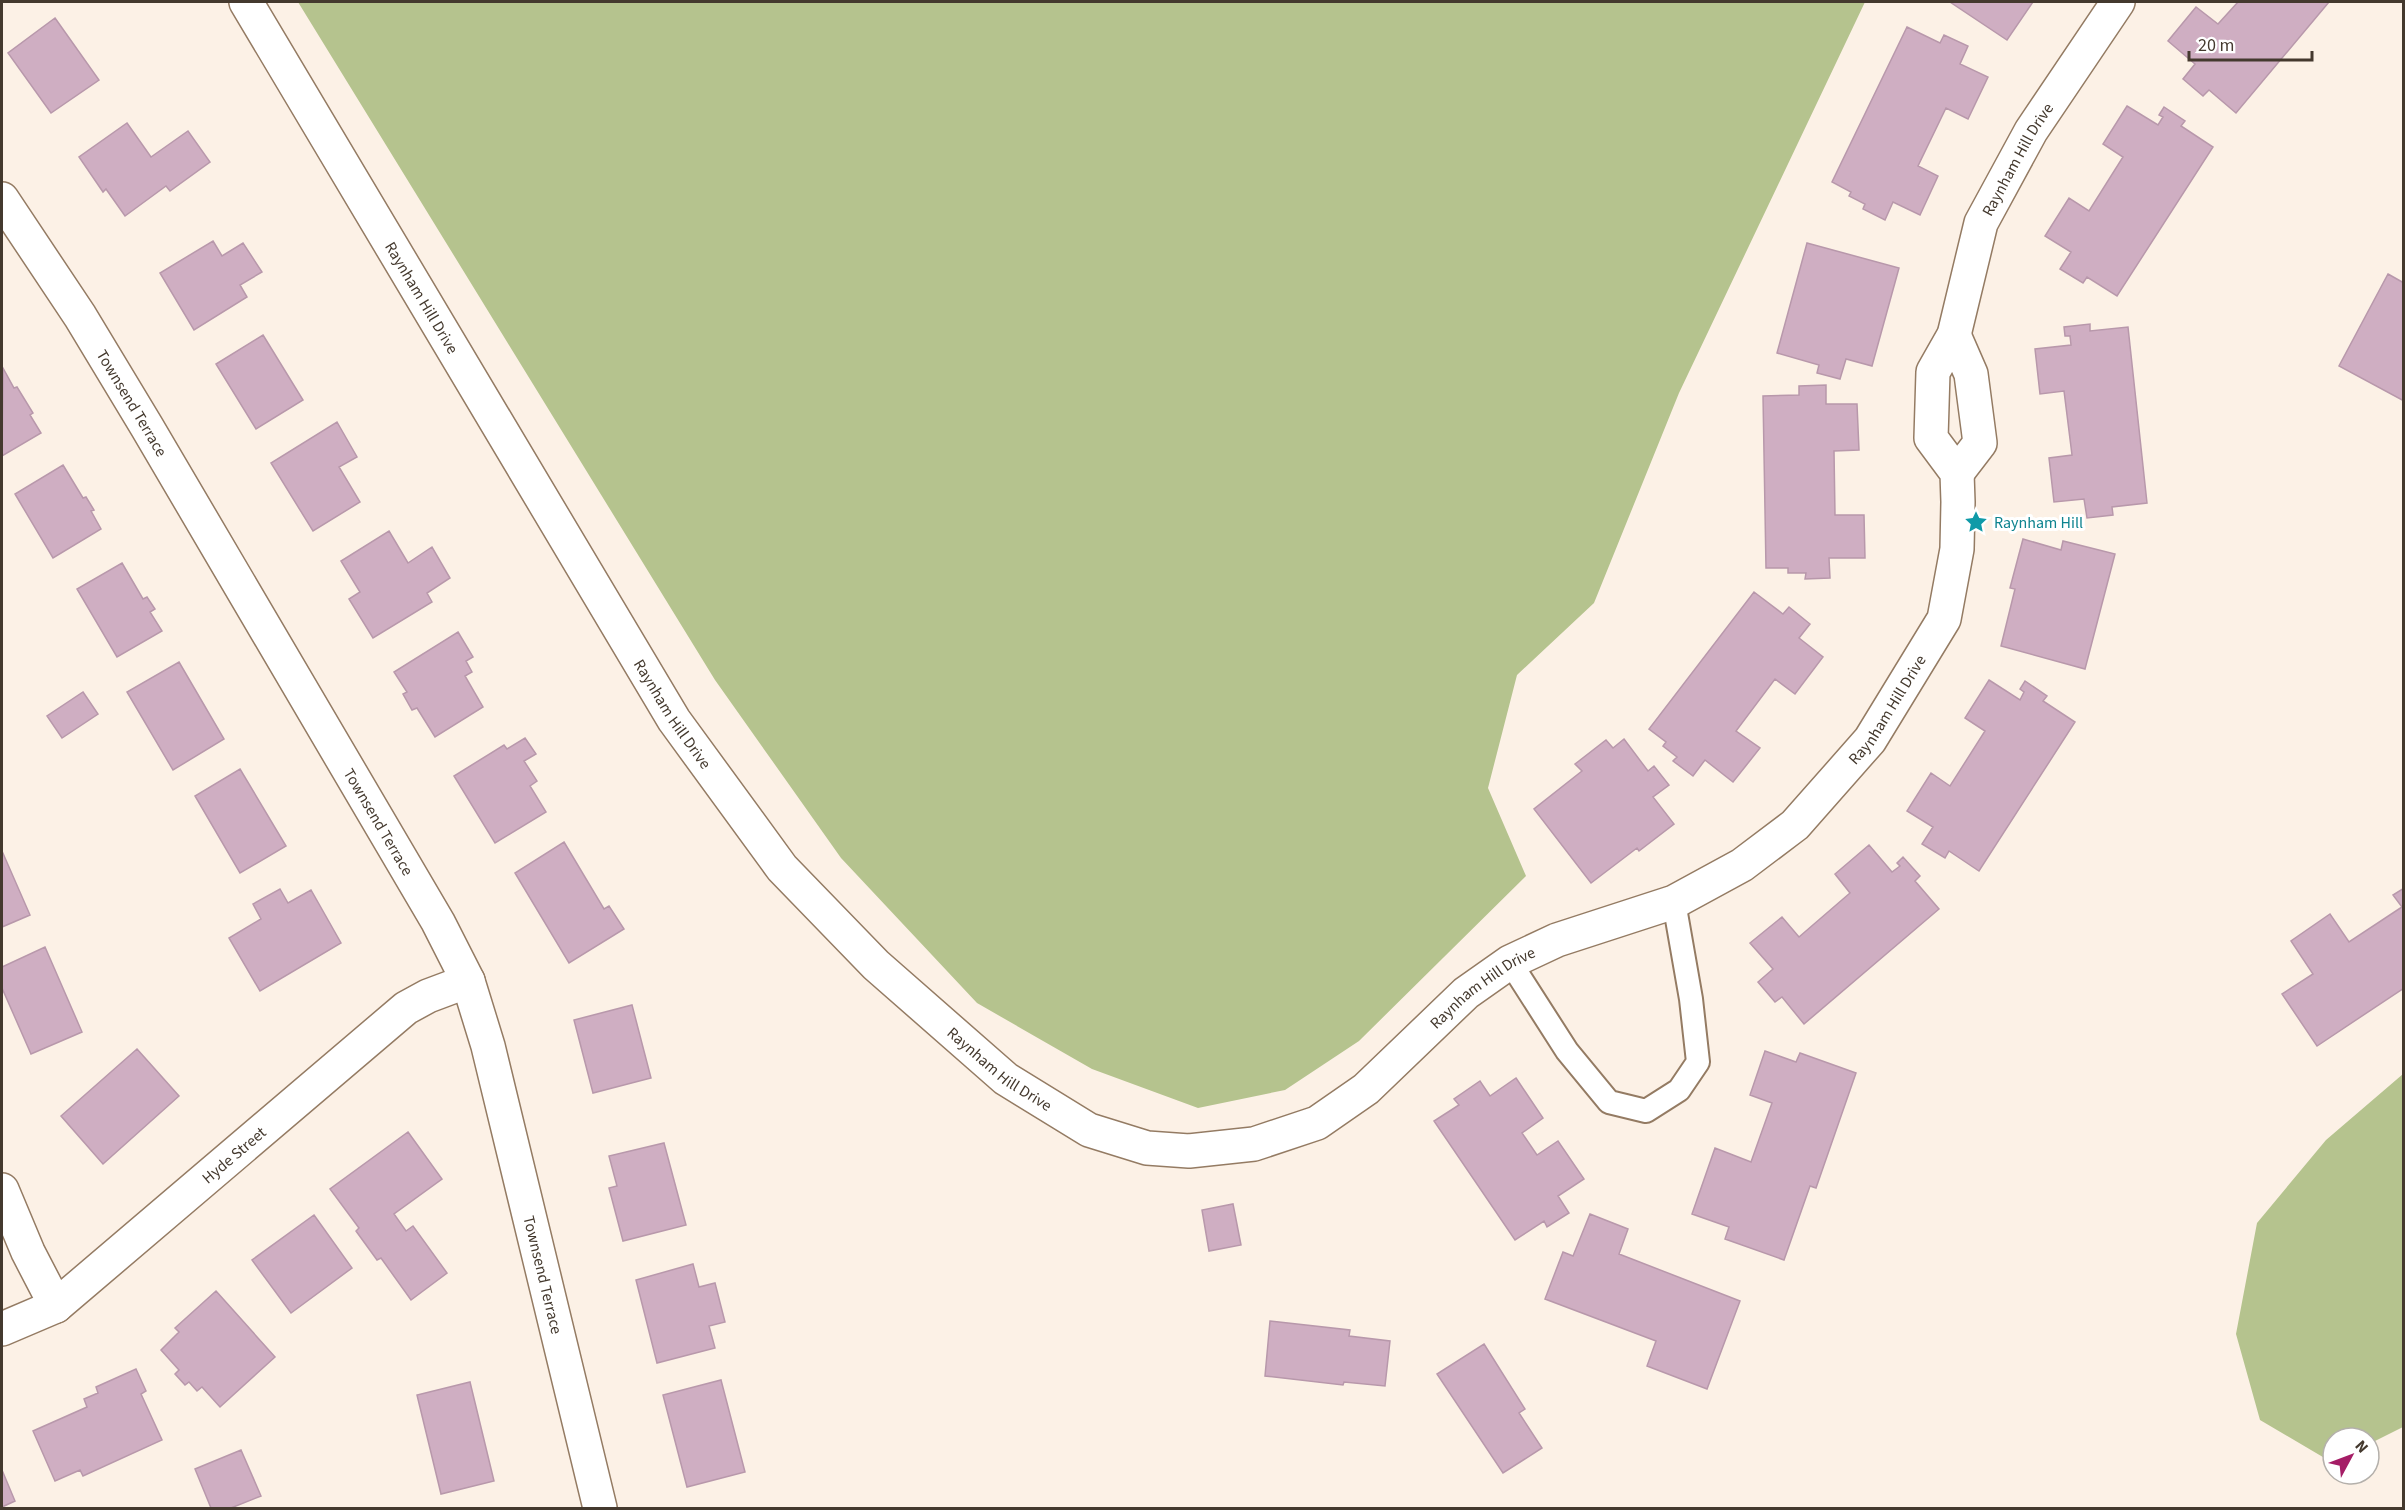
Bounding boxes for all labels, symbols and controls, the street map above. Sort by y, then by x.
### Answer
scale bar [2189,24,2312,62]
text: 20 m [2198,33,2234,58]
street label: Raynham Hill Drive [1977,99,2059,220]
street label: Raynham Hill Drive [379,238,463,358]
street label: Townsend Terrace [91,346,172,461]
place icon: Raynham Hill [1963,509,1989,535]
place label: Raynham Hill [1994,512,2083,534]
street label: Raynham Hill Drive [1843,651,1932,770]
street label: Raynham Hill Drive [628,655,716,774]
street label: Townsend Terrace [338,764,418,880]
street label: Raynham Hill Drive [1425,942,1539,1034]
street label: Raynham Hill Drive [942,1022,1056,1117]
street label: Hyde Street [197,1121,272,1189]
street label: Townsend Terrace [518,1213,567,1336]
north arrow [2321,1426,2381,1486]
text: N [2350,1436,2373,1458]

